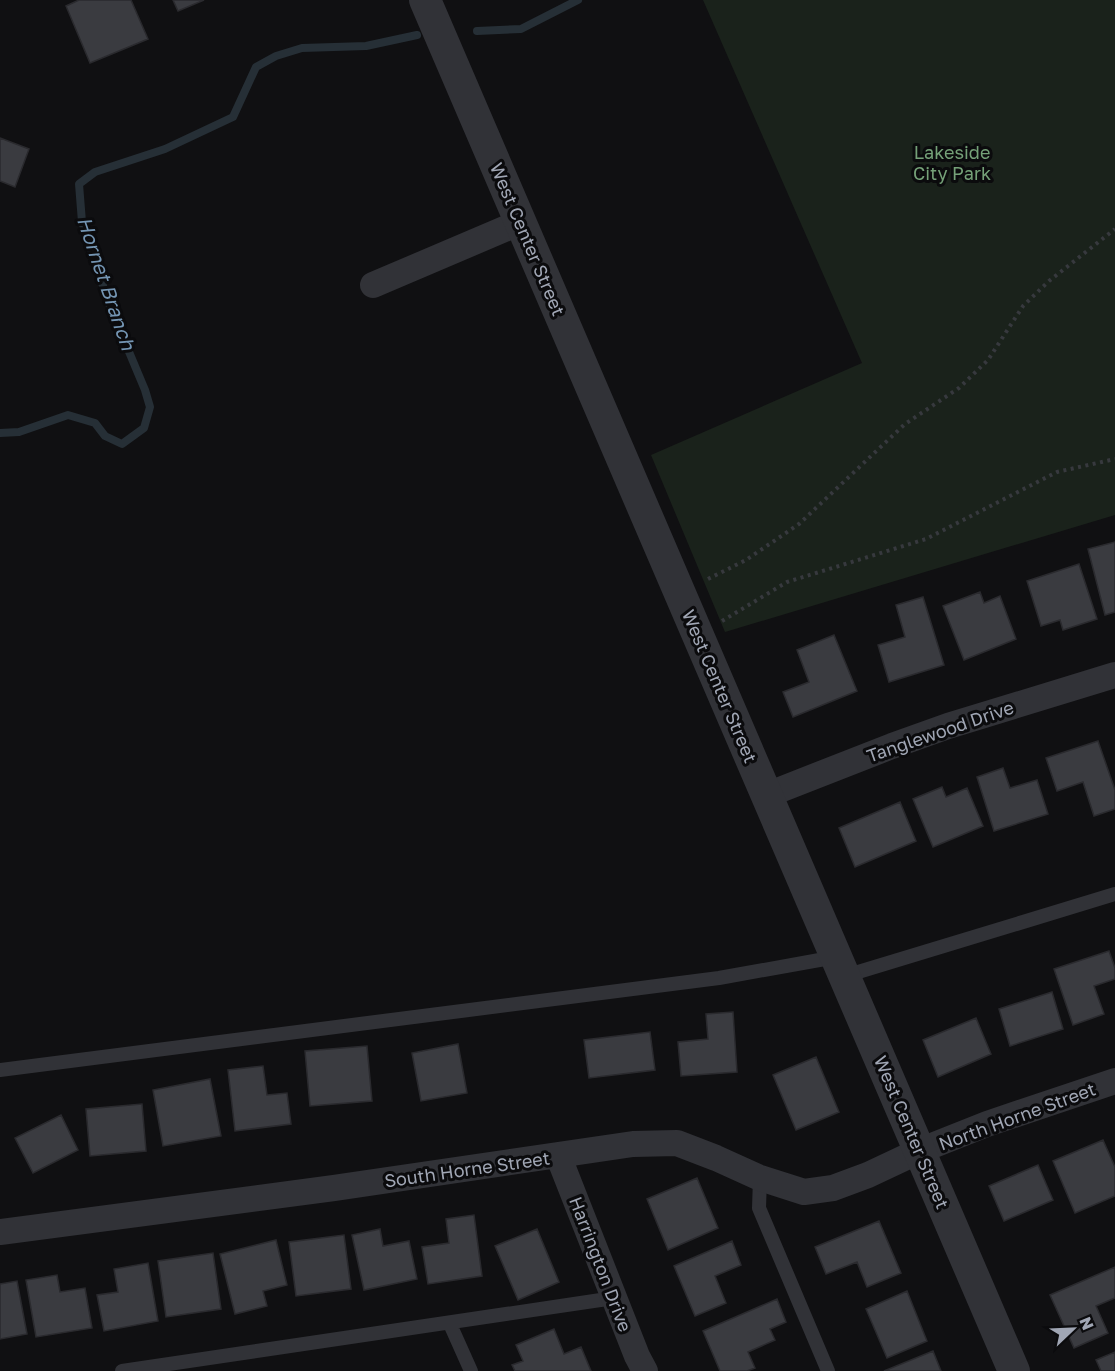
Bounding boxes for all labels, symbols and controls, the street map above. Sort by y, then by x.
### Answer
park label: Lakeside City Park [913,141,991,184]
street label: West Center Street [486,159,570,319]
water label: Hornet Branch [73,213,141,354]
street label: West Center Street [678,606,762,766]
street label: Tanglewood Drive [864,696,1016,766]
street label: West Center Street [870,1052,954,1212]
street label: North Horne Street [936,1077,1098,1155]
street label: South Horne Street [383,1147,551,1191]
street label: Harrington Drive [565,1193,637,1335]
north arrow [1043,1299,1103,1359]
text: N [1075,1314,1098,1333]

